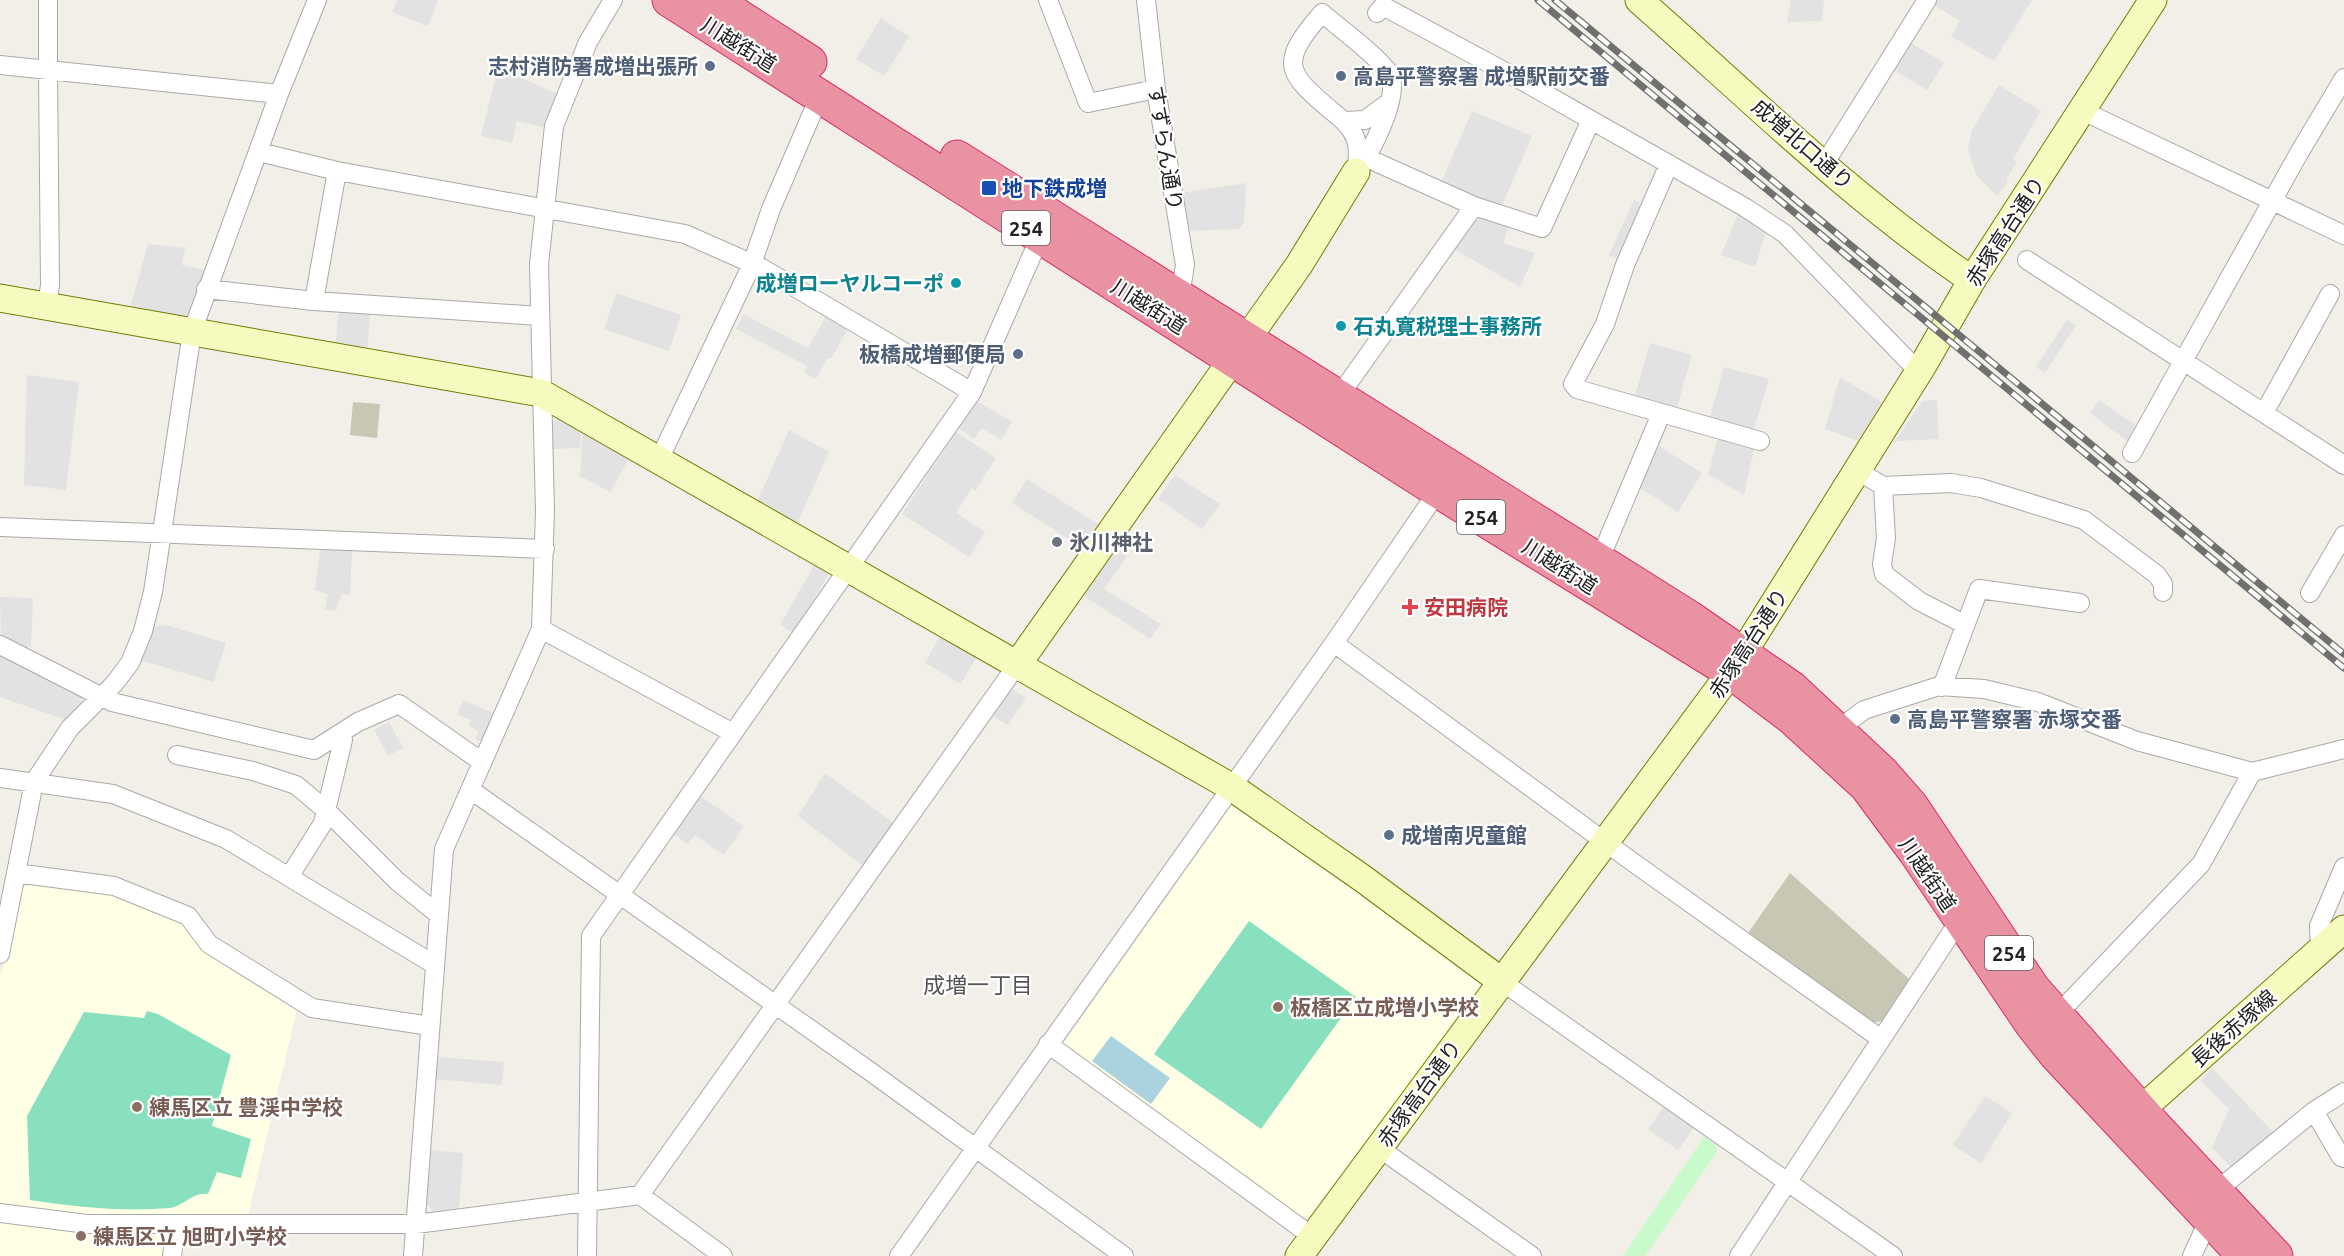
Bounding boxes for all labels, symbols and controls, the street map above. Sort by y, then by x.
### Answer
street label: 川越街道 [697,12,781,76]
place label: 志村消防署成増出張所 [488,54,698,78]
marker: 志村消防署成増出張所 [703,59,717,73]
place label: 高島平警察署 成増駅前交番 [1353,64,1610,88]
marker: 高島平警察署 成増駅前交番 [1334,69,1348,83]
street label: すずらん通り [1144,84,1188,212]
street label: 成増北口通り [1748,94,1858,194]
street label: 赤塚高台通り [1961,172,2049,290]
place label: 地下鉄成増 [1002,176,1107,200]
marker: 地下鉄成増 [980,179,998,197]
road number: 254 [1002,211,1050,245]
place label: 成増ローヤルコーポ [755,271,944,295]
street label: 川越街道 [1107,274,1191,338]
marker: 成増ローヤルコーポ [949,276,963,290]
place label: 石丸寛税理士事務所 [1353,314,1542,338]
marker: 石丸寛税理士事務所 [1334,319,1348,333]
place label: 板橋成増郵便局 [859,342,1006,366]
marker: 板橋成増郵便局 [1011,347,1025,361]
road number: 254 [1457,500,1505,534]
place label: 氷川神社 [1069,530,1153,554]
street label: 川越街道 [1518,534,1602,598]
marker: 氷川神社 [1050,535,1064,549]
street label: 赤塚高台通り [1704,584,1792,702]
place label: 安田病院 [1424,595,1508,619]
marker: 安田病院 [1401,598,1419,616]
place label: 高島平警察署 赤塚交番 [1907,707,2122,731]
marker: 高島平警察署 赤塚交番 [1888,712,1902,726]
place label: 成増南児童館 [1401,823,1527,847]
marker: 成増南児童館 [1382,828,1396,842]
street label: 川越街道 [1895,832,1961,916]
road number: 254 [1985,936,2033,970]
district label: 成増一丁目 [923,972,1033,997]
street label: 長後赤塚線 [2186,985,2280,1071]
place label: 板橋区立成増小学校 [1290,995,1479,1019]
marker: 板橋区立成増小学校 [1271,1000,1285,1014]
street label: 赤塚高台通り [1372,1035,1466,1151]
place label: 練馬区立 豊渓中学校 [149,1095,343,1119]
marker: 練馬区立 豊渓中学校 [130,1100,144,1114]
place label: 練馬区立 旭町小学校 [93,1224,287,1248]
marker: 練馬区立 旭町小学校 [74,1229,88,1243]

